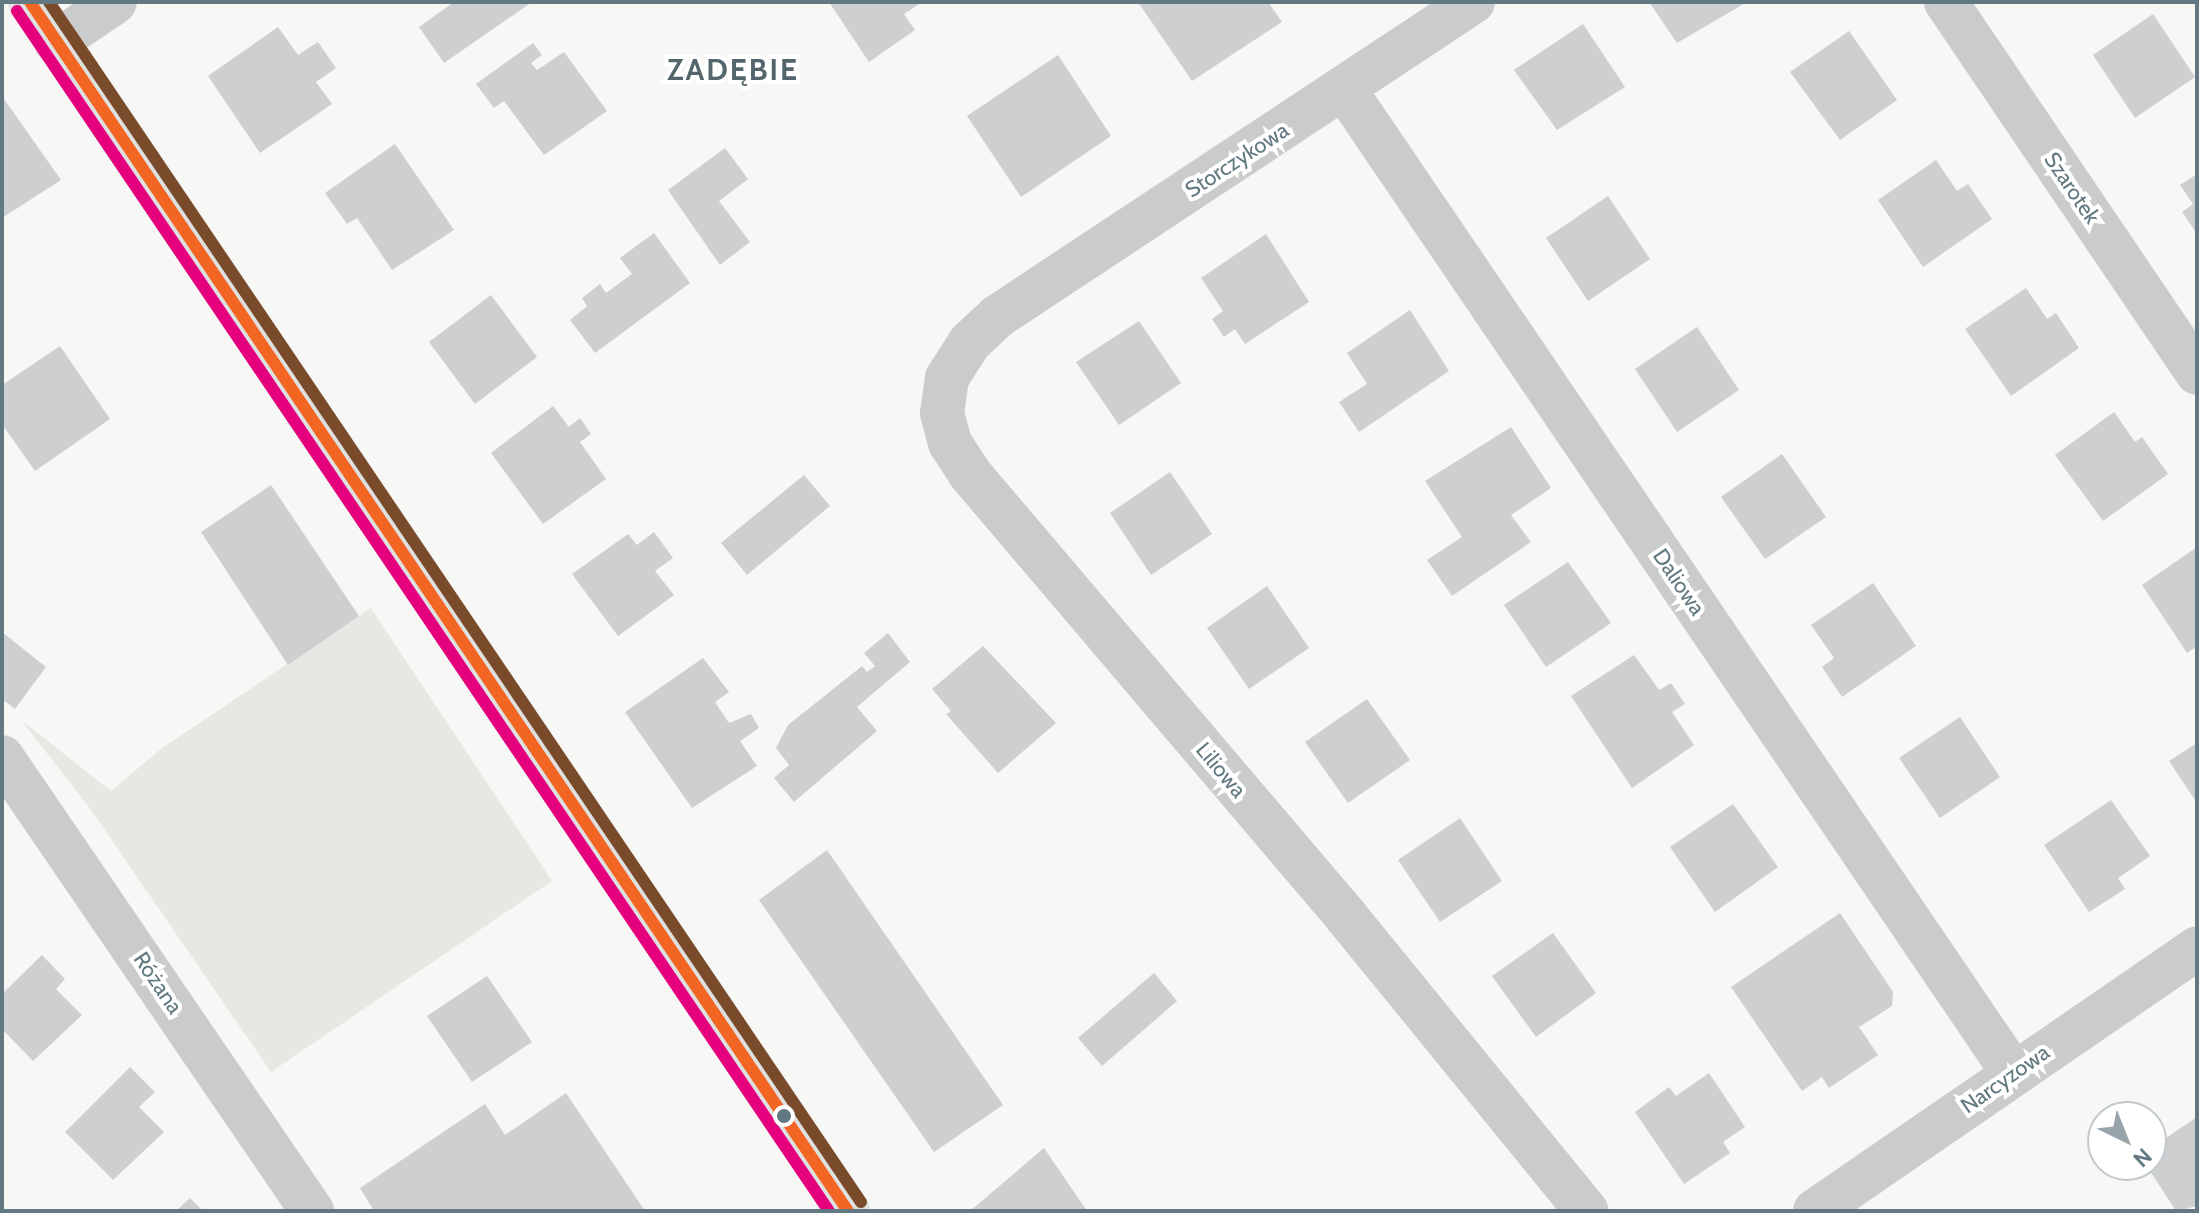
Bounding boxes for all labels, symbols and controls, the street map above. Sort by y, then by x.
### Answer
district label: ZADĘBIE [667,52,799,88]
street label: Storczykowa [1180,117,1294,203]
street label: Szarotek [2039,147,2105,229]
street label: Daliowa [1647,544,1711,620]
street label: Liliowa [1190,737,1252,803]
street label: Różana [128,947,188,1019]
street label: Narcyzowa [1956,1039,2054,1119]
north arrow [2087,1101,2167,1181]
unlabelled marker [776,1108,792,1124]
text: N [2127,1142,2157,1173]

